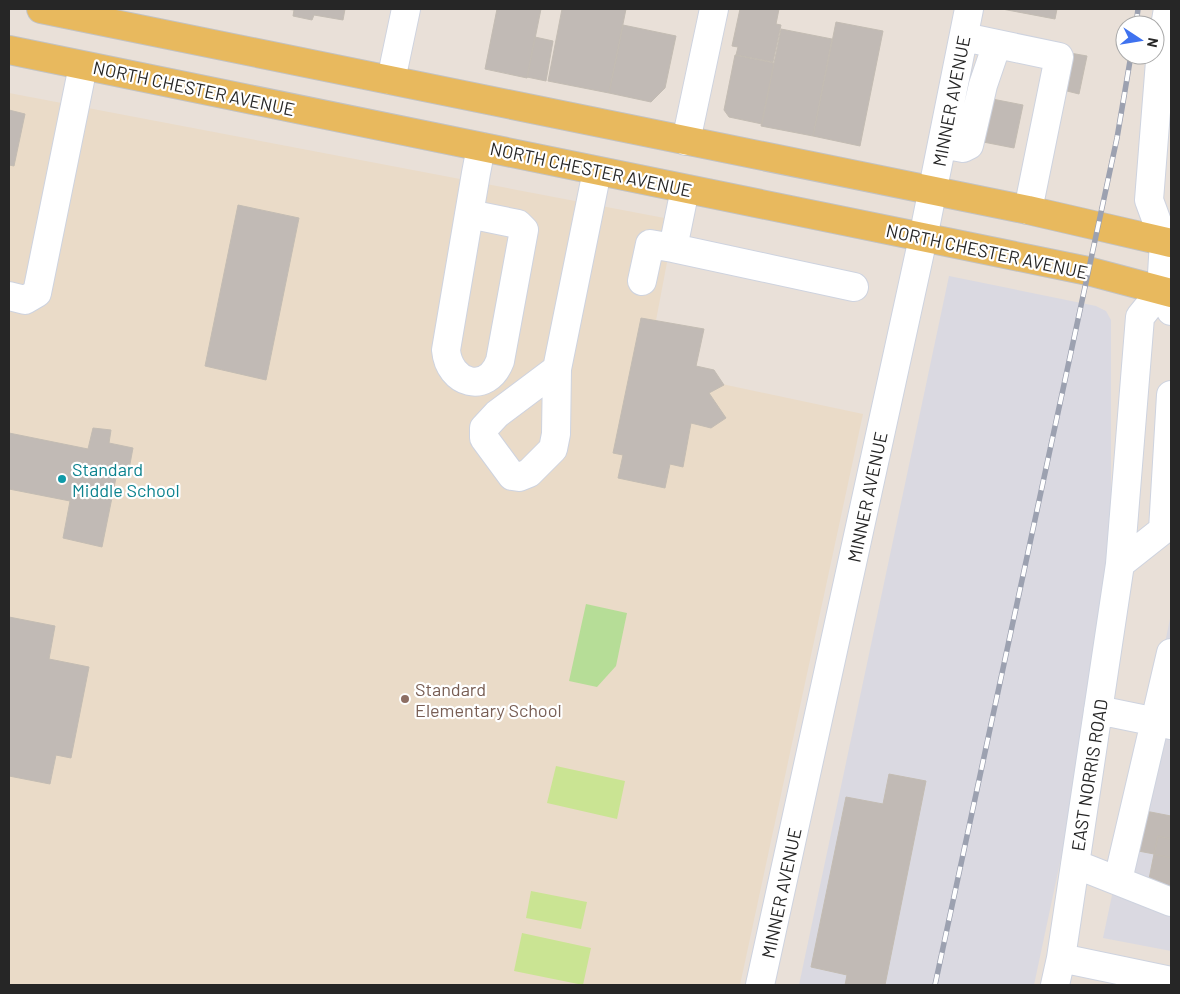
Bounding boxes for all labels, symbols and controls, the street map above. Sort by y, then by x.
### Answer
north arrow [1115,15,1165,65]
street label: MINNER AVENUE [928,34,974,168]
text: N [1144,36,1162,49]
street label: NORTH CHESTER AVENUE [91,56,297,120]
street label: NORTH CHESTER AVENUE [488,137,694,201]
street label: NORTH CHESTER AVENUE [884,219,1090,283]
street label: MINNER AVENUE [842,430,892,564]
place label: Standard Middle School [72,458,180,501]
marker: Standard Middle School [56,473,68,485]
place label: Standard Elementary School [415,678,562,721]
marker: Standard Elementary School [399,693,411,705]
street label: EAST NORRIS ROAD [1066,697,1112,853]
street label: MINNER AVENUE [756,826,806,960]

